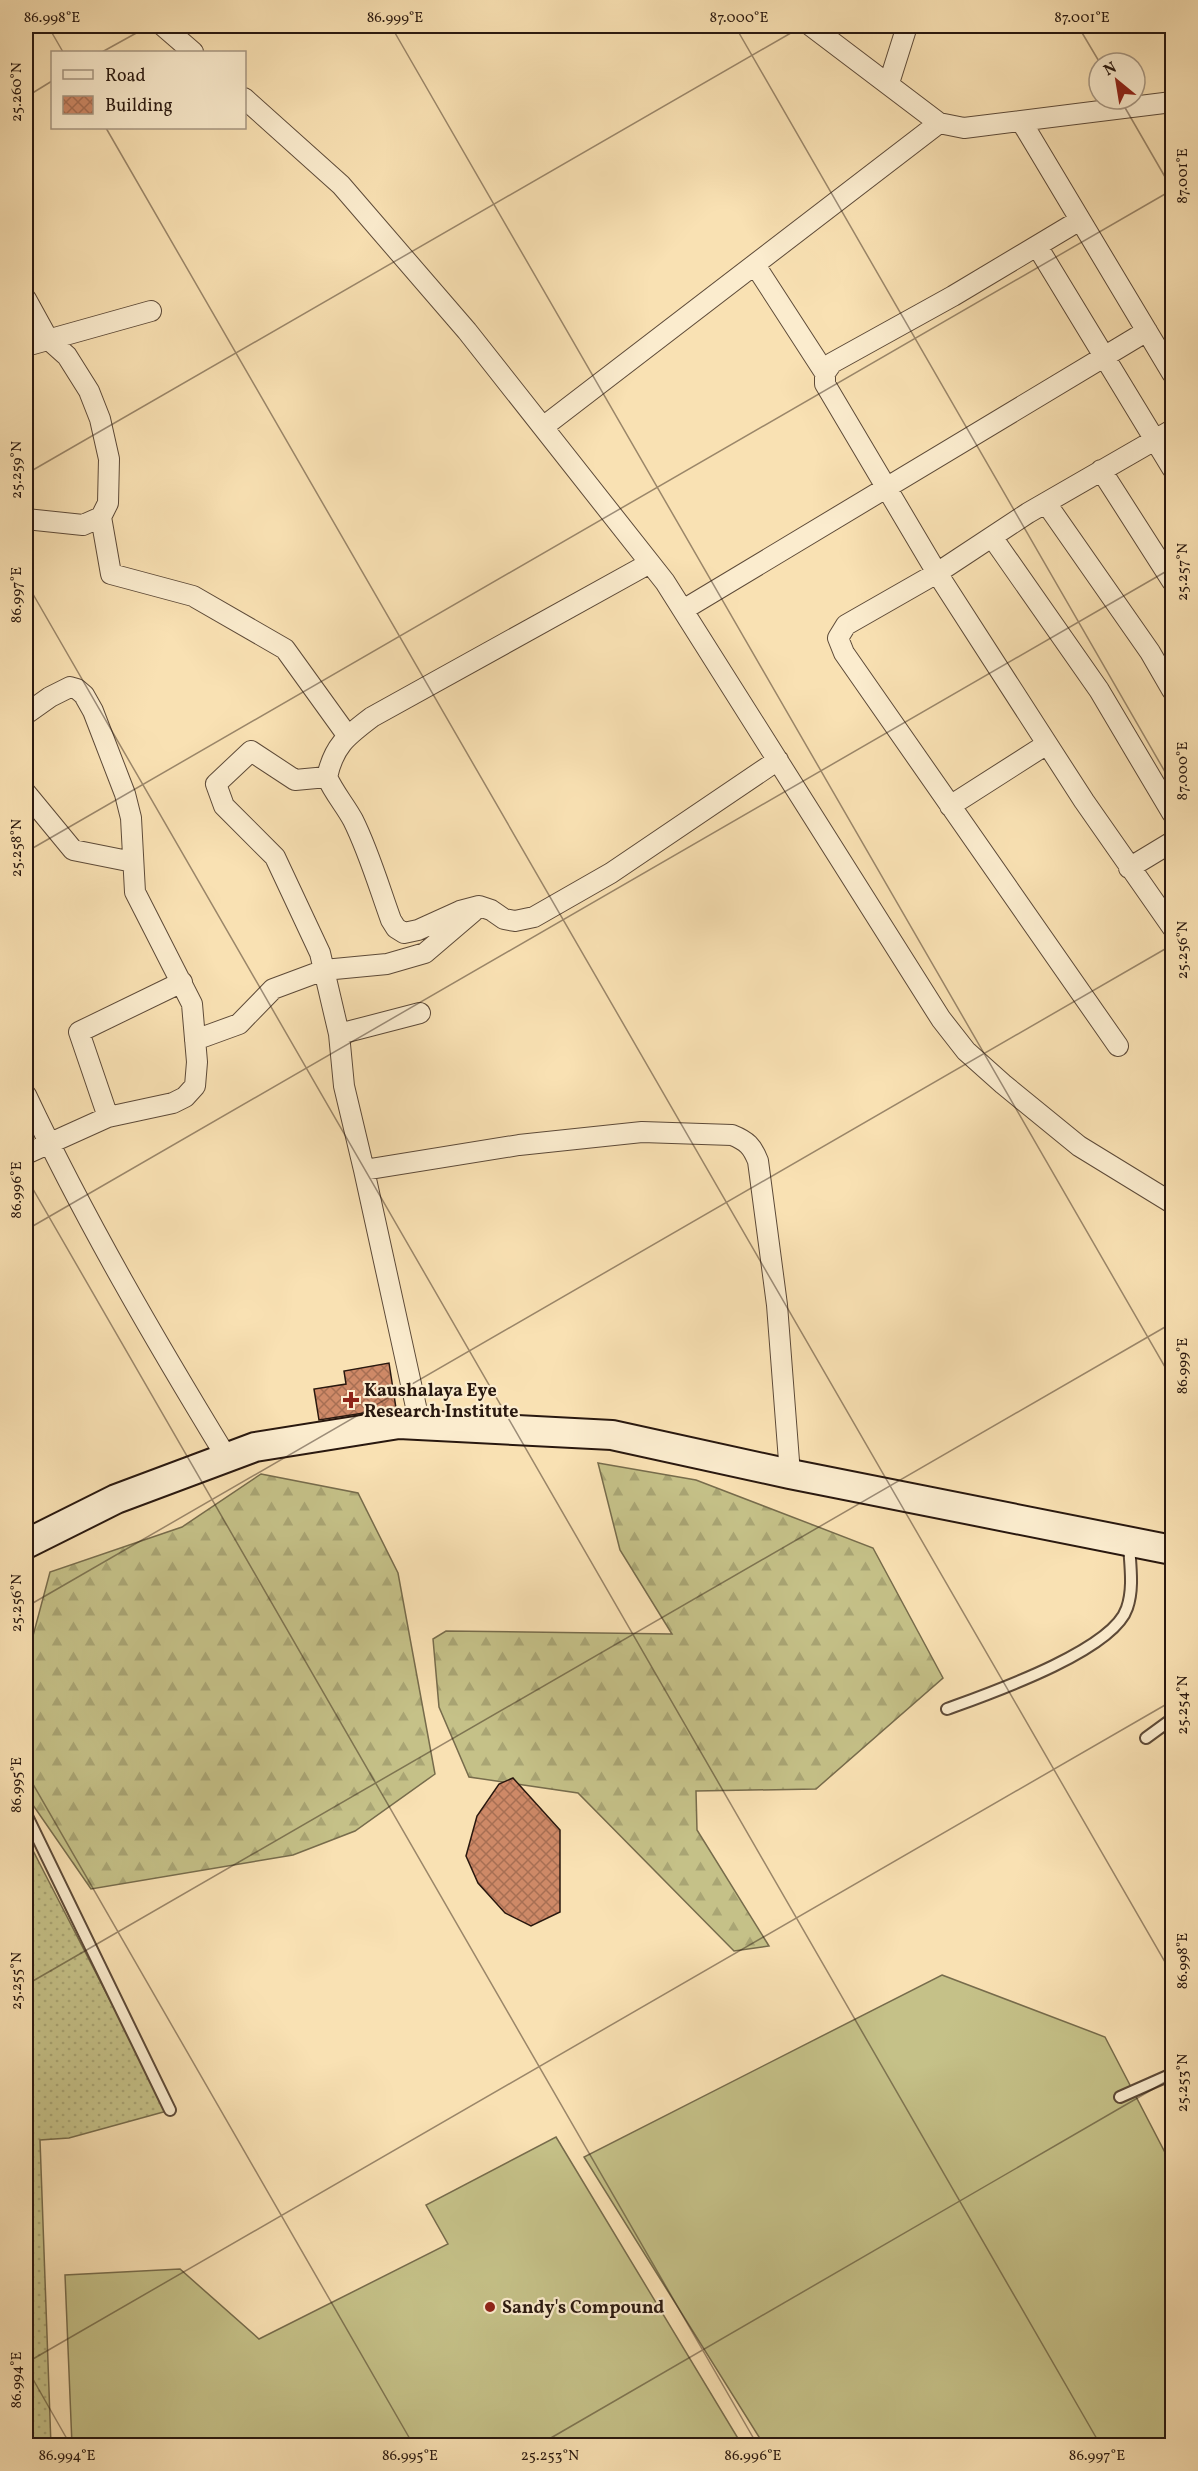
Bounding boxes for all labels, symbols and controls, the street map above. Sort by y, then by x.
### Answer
text: 86.998°E [24,8,80,29]
text: 86.999°E [367,8,423,29]
text: 87.000°E [710,8,768,29]
text: 87.001°E [1054,8,1110,29]
legend [51,51,246,129]
north arrow [1087,51,1147,111]
text: N [1100,57,1121,82]
text: 25.260°N [7,62,28,122]
text: Road [105,64,146,89]
text: Building [105,94,173,119]
text: 87.001°E [1173,148,1194,204]
text: 25.259°N [7,441,28,499]
text: 25.257°N [1173,543,1194,601]
text: 86.997°E [7,567,28,623]
text: 87.000°E [1173,742,1194,800]
text: 25.258°N [7,819,28,877]
text: 25.256°N [1173,921,1194,979]
text: 86.996°E [7,1161,28,1219]
text: 86.999°E [1173,1338,1194,1394]
place label: Kaushalaya Eye Research Institute [364,1379,519,1425]
marker: Kaushalaya Eye Research Institute [342,1391,360,1409]
text: 25.256°N [7,1574,28,1632]
text: 25.254°N [1173,1675,1194,1735]
text: 86.995°E [7,1757,28,1813]
text: 86.998°E [1173,1933,1194,1989]
text: 25.255°N [7,1952,28,2010]
text: 25.253°N [1173,2054,1194,2112]
place label: Sandy's Compound [502,2296,664,2321]
marker: Sandy's Compound [483,2300,497,2314]
text: 86.994°E [7,2351,28,2409]
text: 86.994°E [38,2446,96,2467]
text: 86.995°E [382,2446,438,2467]
text: 25.253°N [521,2446,579,2467]
text: 86.996°E [724,2446,782,2467]
text: 86.997°E [1069,2446,1125,2467]

